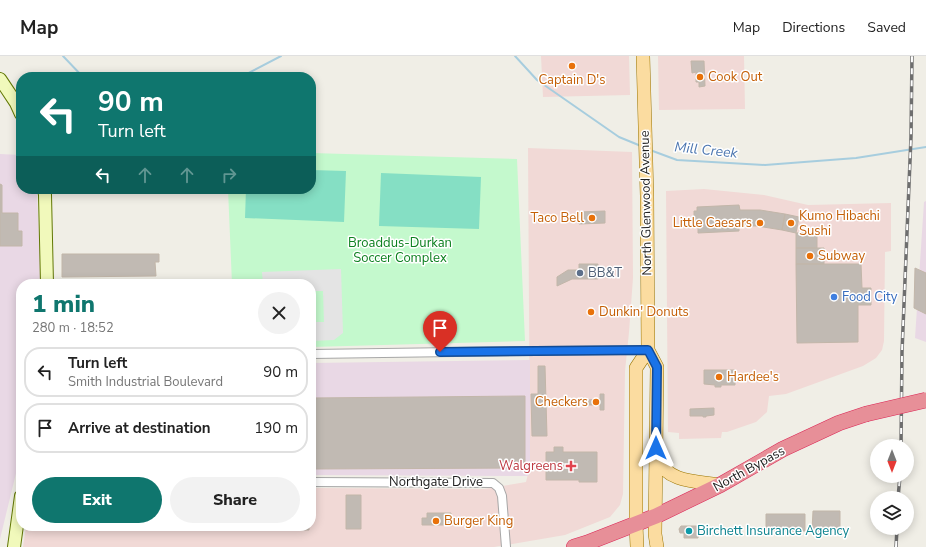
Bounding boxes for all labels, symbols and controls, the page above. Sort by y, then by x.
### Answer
text: Map [20,15,58,41]
text: Map [733,18,760,37]
text: Directions [782,18,845,37]
text: Saved [867,18,906,37]
marker: Captain D's [567,61,577,71]
place label: Cook Out [708,68,763,86]
place label: Captain D's [539,71,605,89]
marker: Cook Out [695,72,705,82]
text: 90 m [98,83,164,121]
icon: left [32,88,84,140]
text: Turn left [98,119,166,143]
street label: North Glenwood Avenue [636,130,656,276]
water label: Mill Creek [674,137,739,163]
icon: left [92,164,114,186]
icon: ahead [134,164,156,186]
icon: ahead [176,164,198,186]
icon: right [218,164,240,186]
place label: Kumo Hibachi Sushi [799,207,880,240]
place label: Taco Bell [530,209,584,227]
marker: Taco Bell [587,213,597,223]
place label: Little Caesars [673,214,752,232]
marker: Little Caesars [755,218,765,228]
marker: Kumo Hibachi Sushi [786,218,796,228]
park label: Broaddus-Durkan Soccer Complex [348,234,452,267]
place label: Subway [818,247,865,265]
marker: Subway [805,251,815,261]
place label: BB&T [588,264,622,282]
marker: BB&T [575,268,585,278]
text: 1 min [32,288,95,320]
place label: Food City [842,288,898,306]
button: close [258,292,300,334]
marker: Food City [829,292,839,302]
place label: Dunkin' Donuts [599,303,689,321]
marker: Dunkin' Donuts [586,307,596,317]
pin [423,311,457,352]
icon: arrive [429,317,451,339]
text: 280 m · 18:52 [32,319,114,337]
text: Turn left [68,353,127,373]
icon: left [34,361,56,383]
text: 90 m [263,362,298,382]
place label: Hardee's [727,368,779,386]
marker: Hardee's [714,372,724,382]
text: Smith Industrial Boulevard [68,373,223,391]
place label: Checkers [535,393,588,411]
marker: Checkers [591,397,601,407]
icon: arrive [34,417,56,439]
text: Arrive at destination [68,418,211,438]
text: 190 m [254,418,298,438]
position arrow [635,427,677,469]
north arrow [870,439,914,483]
map controls [870,439,914,535]
street label: North Bypass [710,442,788,496]
place label: Walgreens [499,457,563,475]
marker: Walgreens [566,461,576,471]
street label: Northgate Drive [389,473,483,491]
button: Exit [32,477,162,523]
button: Share [170,477,300,523]
button: layers [870,491,914,535]
place label: Burger King [444,512,513,530]
marker: Burger King [431,516,441,526]
place label: Birchett Insurance Agency [697,522,850,540]
marker: Birchett Insurance Agency [684,526,694,536]

